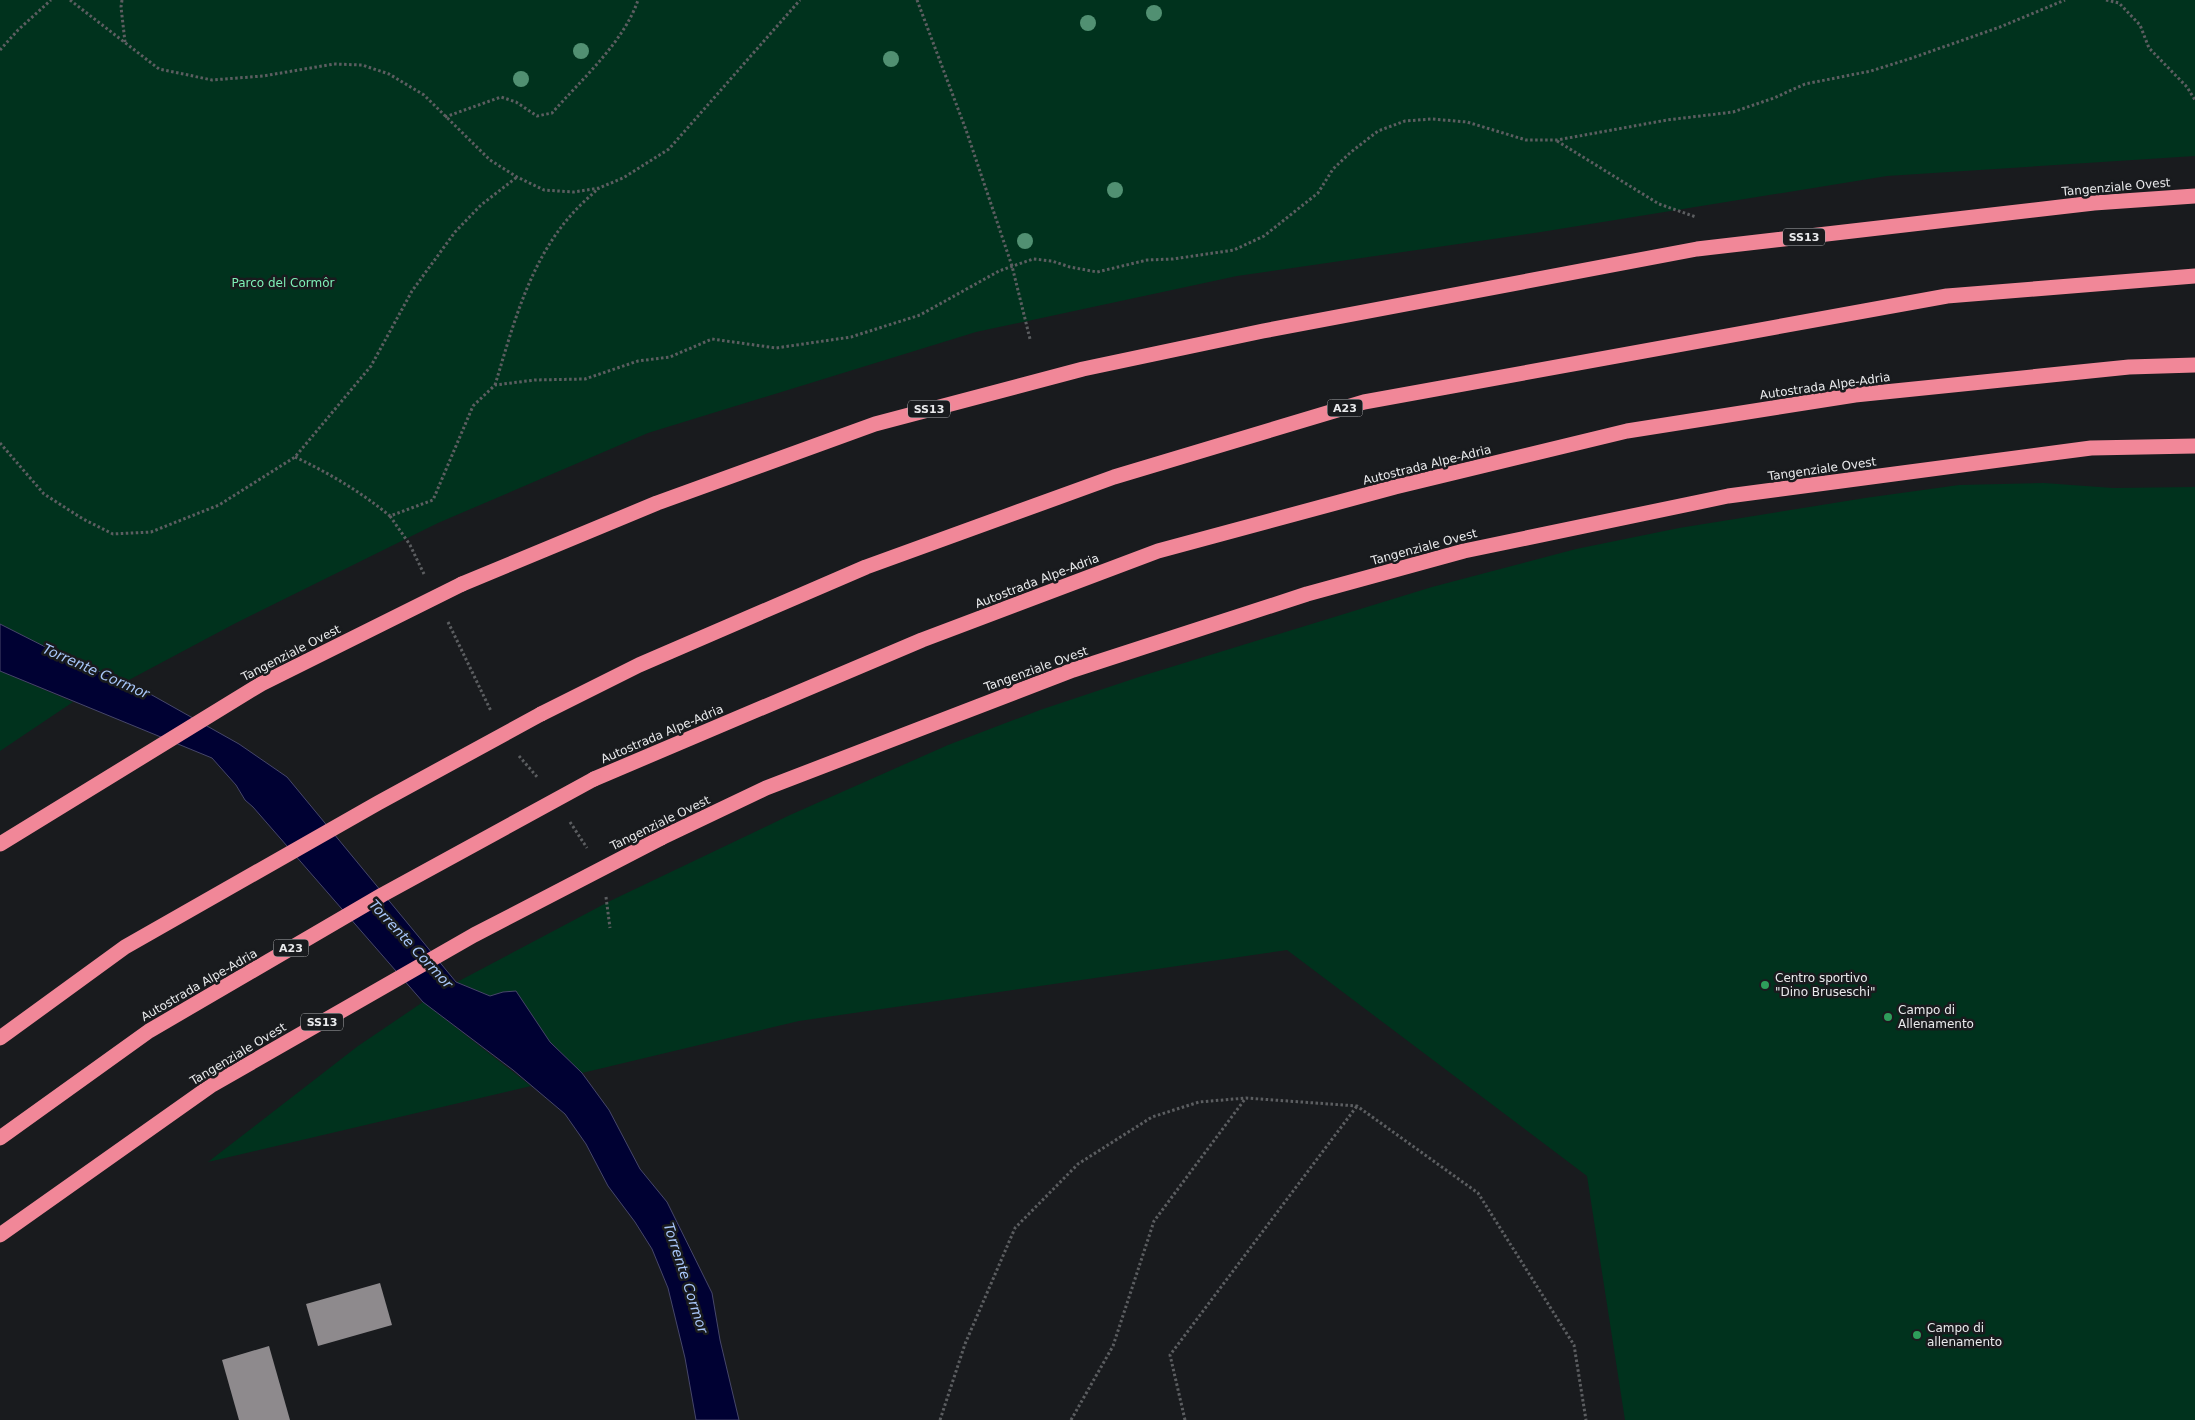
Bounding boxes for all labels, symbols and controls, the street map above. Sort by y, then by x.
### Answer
street label: Tangenziale Ovest [2060,175,2171,199]
road number: SS13 [1783,228,1825,246]
park label: Parco del Cormôr [231,276,335,290]
street label: Autostrada Alpe-Adria [1759,370,1891,402]
road number: A23 [1328,399,1362,416]
road number: SS13 [908,400,950,418]
street label: Autostrada Alpe-Adria [1361,442,1493,488]
street label: Tangenziale Ovest [1766,454,1877,484]
street label: Tangenziale Ovest [1368,526,1479,568]
street label: Autostrada Alpe-Adria [973,551,1101,611]
street label: Tangenziale Ovest [238,622,343,685]
water label: Torrente Cormor [40,640,153,702]
street label: Tangenziale Ovest [981,644,1090,695]
street label: Autostrada Alpe-Adria [599,702,725,766]
street label: Tangenziale Ovest [607,793,712,854]
water label: Torrente Cormor [366,896,457,992]
road number: A23 [274,940,308,956]
street label: Autostrada Alpe-Adria [138,946,260,1024]
place label: Centro sportivo "Dino Bruseschi" [1775,971,1876,999]
marker: Centro sportivo "Dino Bruseschi" [1759,979,1771,991]
place label: Campo di Allenamento [1898,1003,1974,1031]
marker: Campo di Allenamento [1882,1011,1894,1023]
road number: SS13 [301,1014,343,1030]
street label: Tangenziale Ovest [187,1020,289,1089]
water label: Torrente Cormor [661,1221,712,1336]
place label: Campo di allenamento [1927,1321,2002,1349]
marker: Campo di allenamento [1911,1329,1923,1341]

